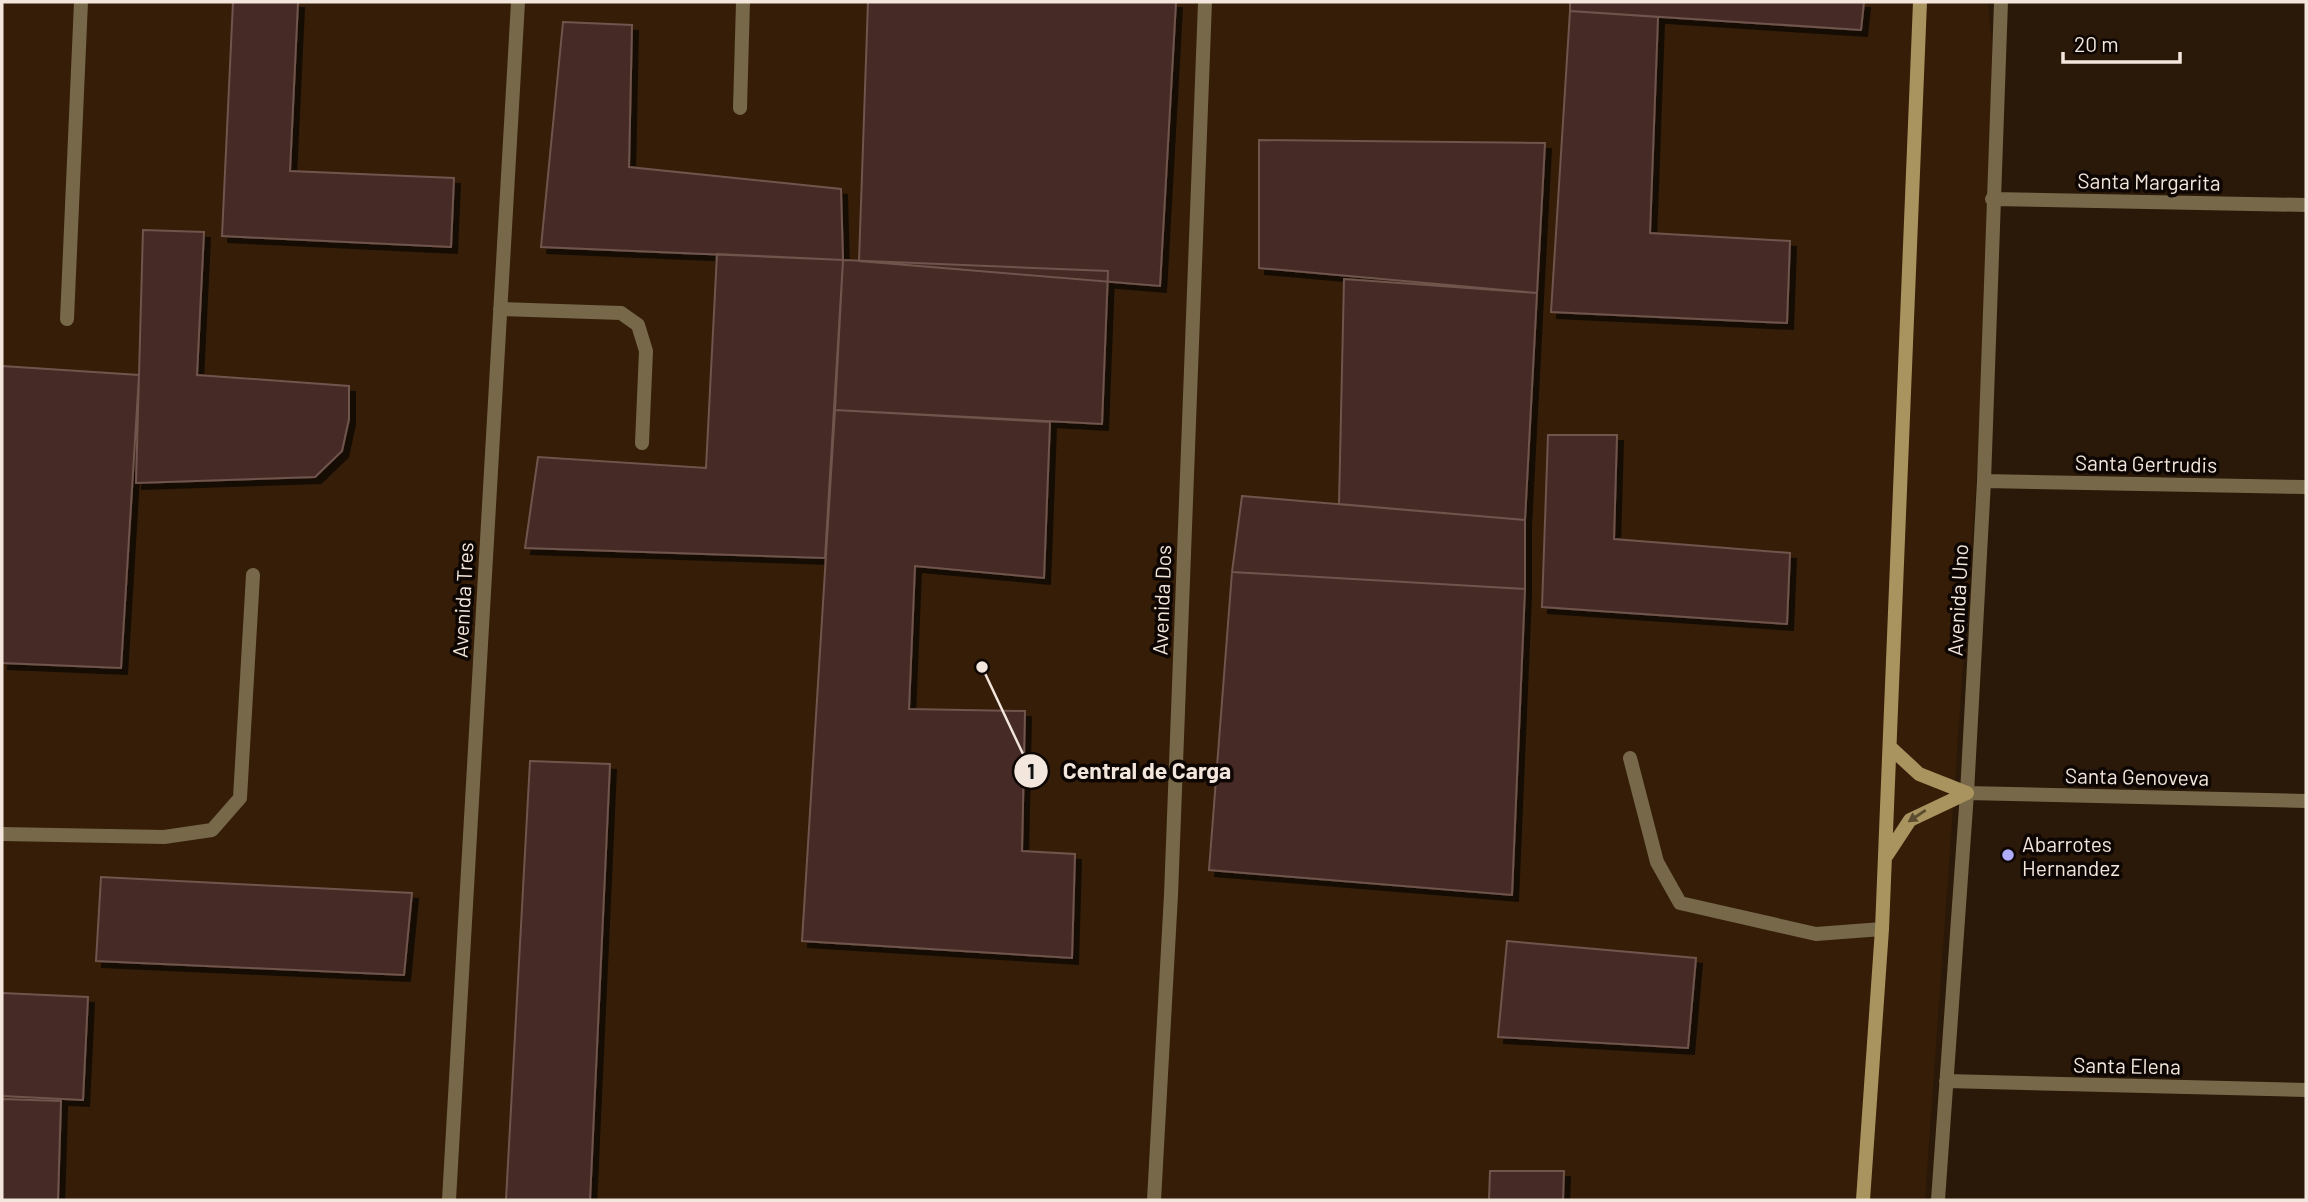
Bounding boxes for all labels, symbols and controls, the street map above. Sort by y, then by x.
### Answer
scale bar [2063,21,2180,65]
text: 20 m [2074,31,2119,56]
street label: Santa Margarita [2077,167,2221,195]
street label: Santa Gertrudis [2075,449,2217,477]
street label: Avenida Tres [446,542,478,658]
street label: Avenida Uno [1942,543,1972,657]
street label: Avenida Dos [1147,544,1175,656]
callout: Central de Carga [1014,749,1245,793]
text: Central de Carga [1063,756,1231,784]
text: 1 [1027,758,1035,783]
street label: Santa Genoveva [2065,762,2209,790]
one-way arrow [1907,810,1927,823]
place label: Abarrotes Hernandez [2022,831,2120,880]
marker: Abarrotes Hernandez [2000,847,2016,863]
street label: Santa Elena [2073,1052,2181,1078]

